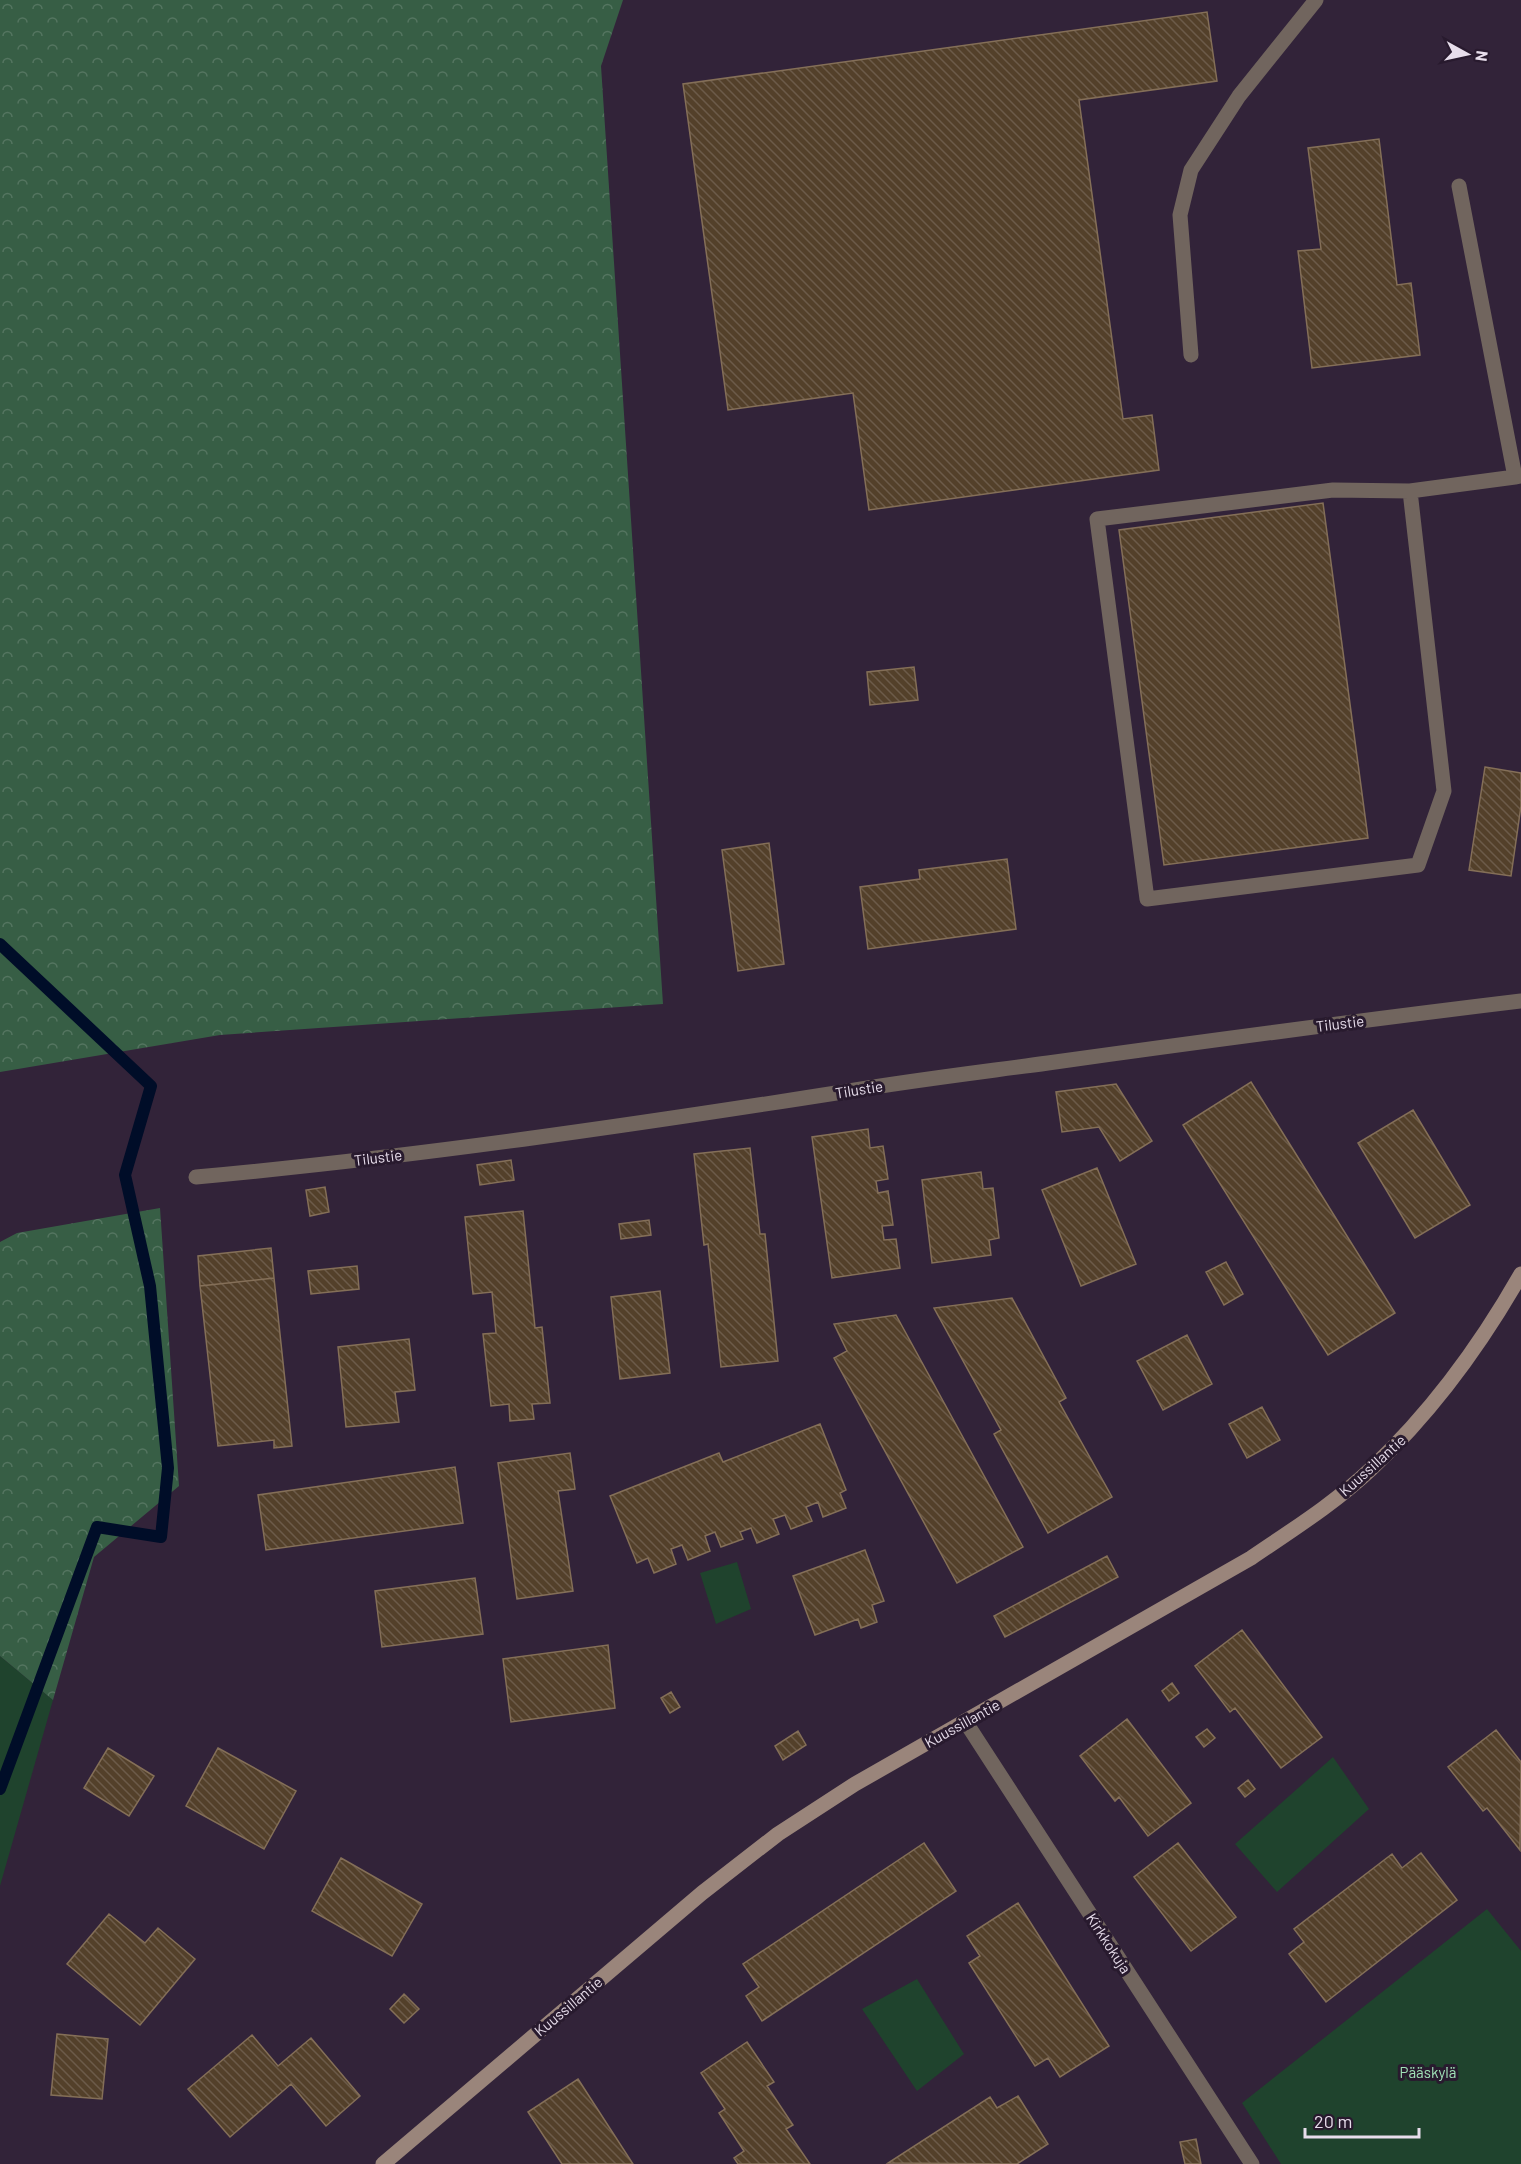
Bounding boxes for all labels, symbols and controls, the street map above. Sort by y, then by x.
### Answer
north arrow [1437,24,1497,84]
text: N [1472,50,1492,63]
street label: Tilustie [1315,1011,1365,1035]
street label: Tilustie [834,1076,884,1102]
street label: Tilustie [353,1145,403,1169]
street label: Kuussillantie [1335,1430,1409,1500]
street label: Kuussillantie [921,1695,1003,1751]
street label: Kirkkokuja [1083,1909,1135,1977]
street label: Kuussillantie [530,1972,606,2040]
park label: Pääskylä [1400,2063,1456,2081]
scale bar [1305,2101,1419,2139]
text: 20 m [1314,2110,1352,2132]

